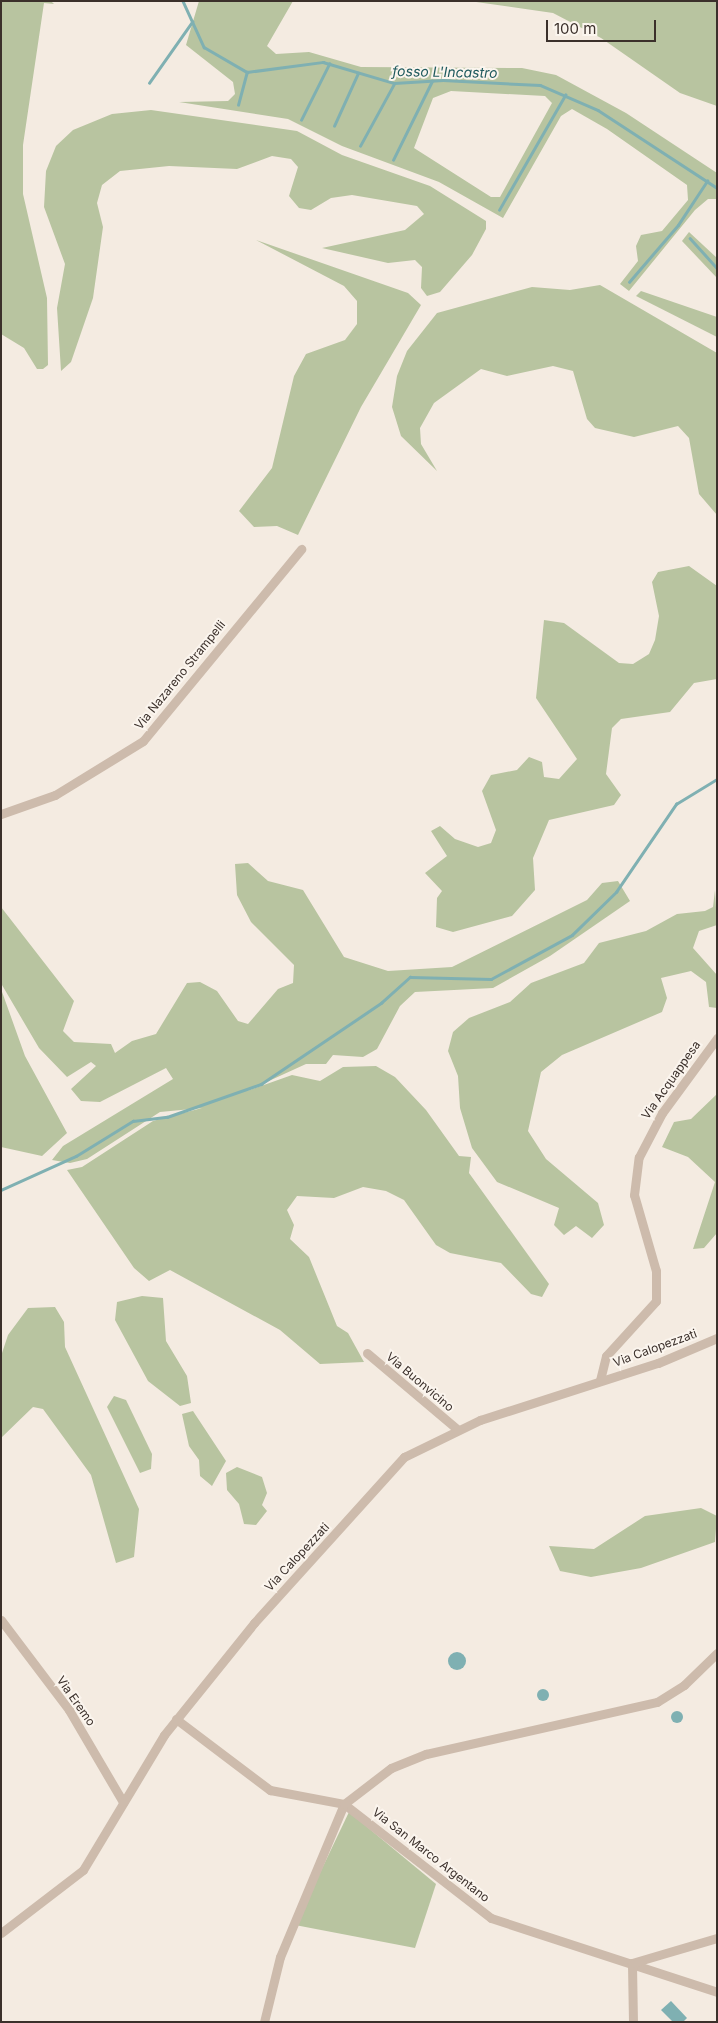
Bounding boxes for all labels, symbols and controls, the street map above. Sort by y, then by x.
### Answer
scale bar [548,10,658,42]
text: 100 m [554,19,596,38]
water label: fosso L'Incastro [392,63,498,81]
street label: Via Nazareno Strampelli [132,618,228,732]
street label: Via Acquappesa [639,1038,703,1122]
street label: Via Calopezzati [611,1326,699,1370]
street label: Via Buonvicino [383,1349,457,1415]
street label: Via Calopezzati [262,1520,332,1594]
street label: Via Eremo [54,1673,98,1729]
street label: Via San Marco Argentano [370,1805,492,1905]

